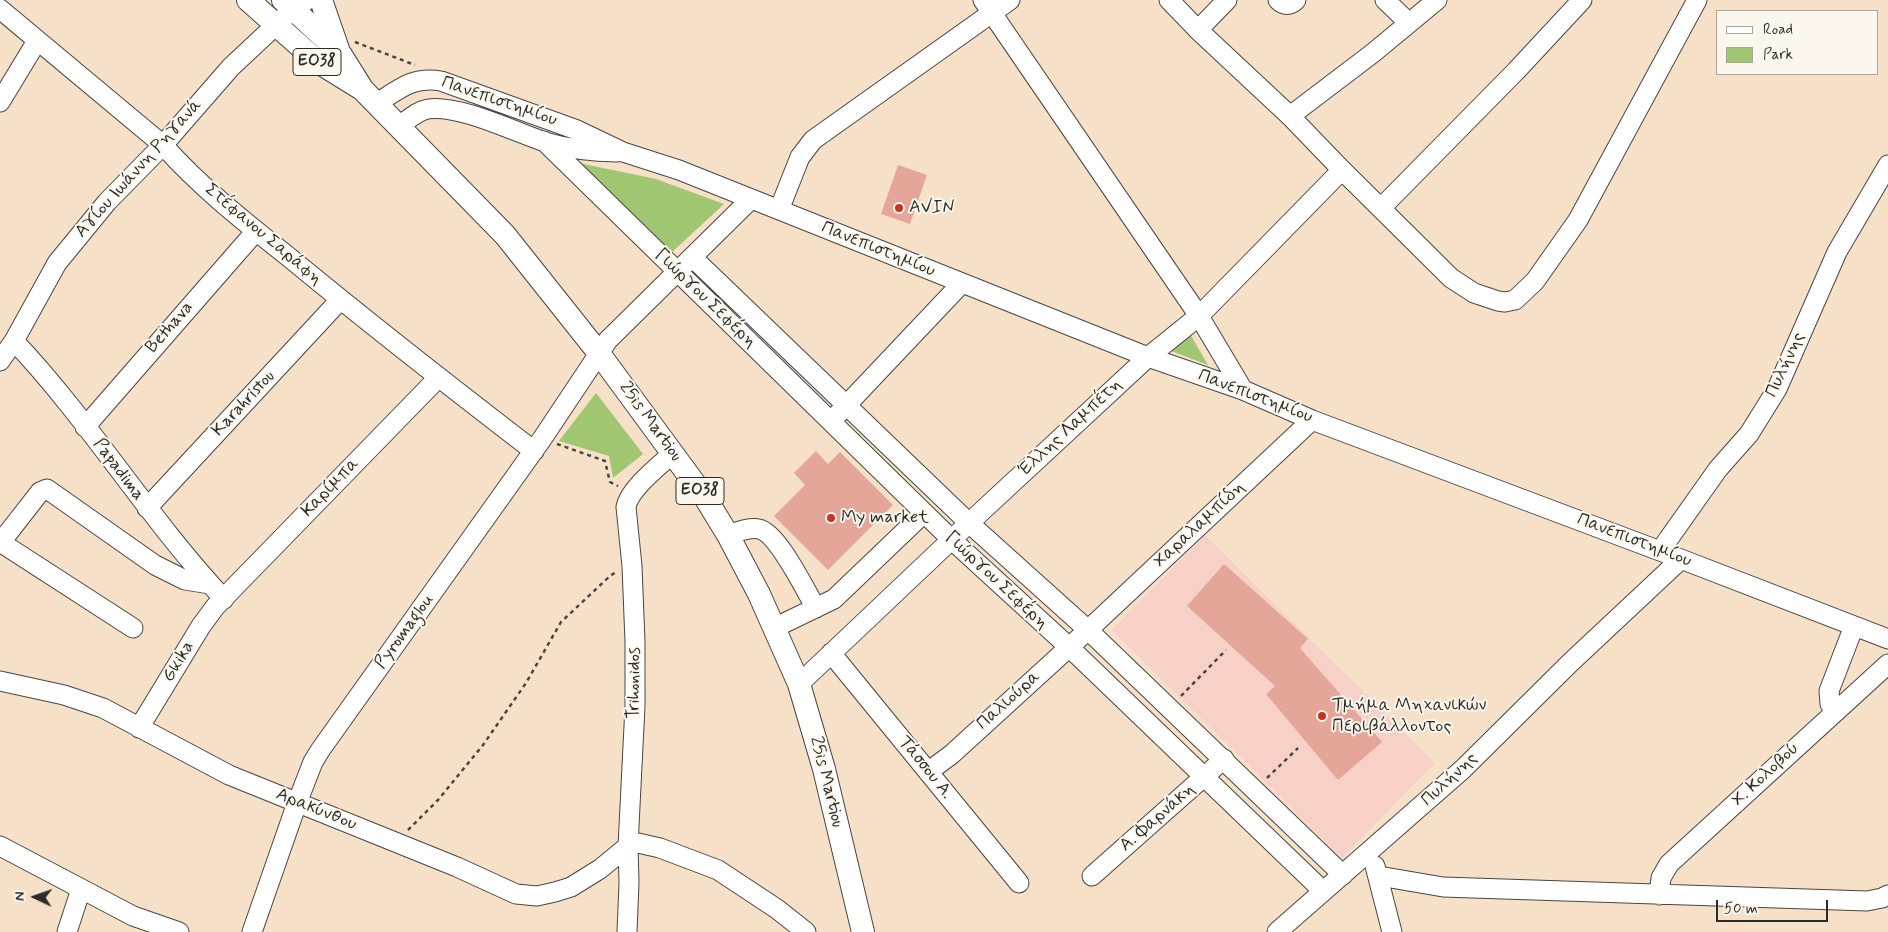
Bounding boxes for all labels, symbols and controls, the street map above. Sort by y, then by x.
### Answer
legend [1716,10,1878,75]
text: Road [1763,20,1793,40]
text: Park [1763,45,1793,65]
road number: ΕΟ38 [293,48,341,76]
street label: Πανεπιστημίου [438,72,560,132]
street label: Αγίου Ιωάννη Ρηγανά [71,95,207,243]
street label: Στέφανου Σαράφη [200,180,326,290]
place label: AVIN [909,197,955,219]
marker: AVIN [893,202,905,214]
street label: Πανεπιστημίου [818,217,938,283]
street label: Γιώργου Σεφέρη [649,245,761,353]
street label: Bethava [142,298,198,358]
street label: Πυλήνης [1762,329,1810,401]
street label: Πανεπιστημίου [1195,365,1315,429]
street label: Karahristou [208,366,280,442]
street label: Έλλης Λαμπέτη [1015,375,1127,481]
street label: 25is Martiou [614,378,686,466]
street label: Papadima [88,435,148,505]
street label: Καρίμπα [298,454,364,522]
street label: Χαραλαμπίδη [1150,477,1250,573]
road number: ΕΟ38 [676,478,724,504]
place label: My market [841,507,929,529]
street label: Πανεπιστημίου [1574,509,1694,573]
marker: My market [825,512,837,524]
street label: Γιώργου Σεφέρη [940,527,1052,635]
street label: Pyromaglou [371,590,439,674]
street label: Gkika [158,638,200,686]
street label: Trihonidos [624,647,646,719]
street label: Παλιούρα [973,667,1045,735]
place label: Τμήμα Μηχανικών Περιβάλλοντος [1332,695,1486,738]
marker: Τμήμα Μηχανικών Περιβάλλοντος [1316,710,1328,722]
street label: Τάσσου Α. [893,732,957,804]
street label: 25is Martiou [804,734,848,830]
street label: Χ. Κολοβού [1728,738,1804,812]
street label: Πυλήνης [1417,749,1483,811]
street label: Α. Φαρνάκη [1116,779,1200,857]
street label: Αρακύνθου [273,784,359,836]
north arrow [10,872,60,922]
scale bar [1718,890,1830,922]
text: N [11,891,29,901]
text: 50 m [1724,899,1758,919]

